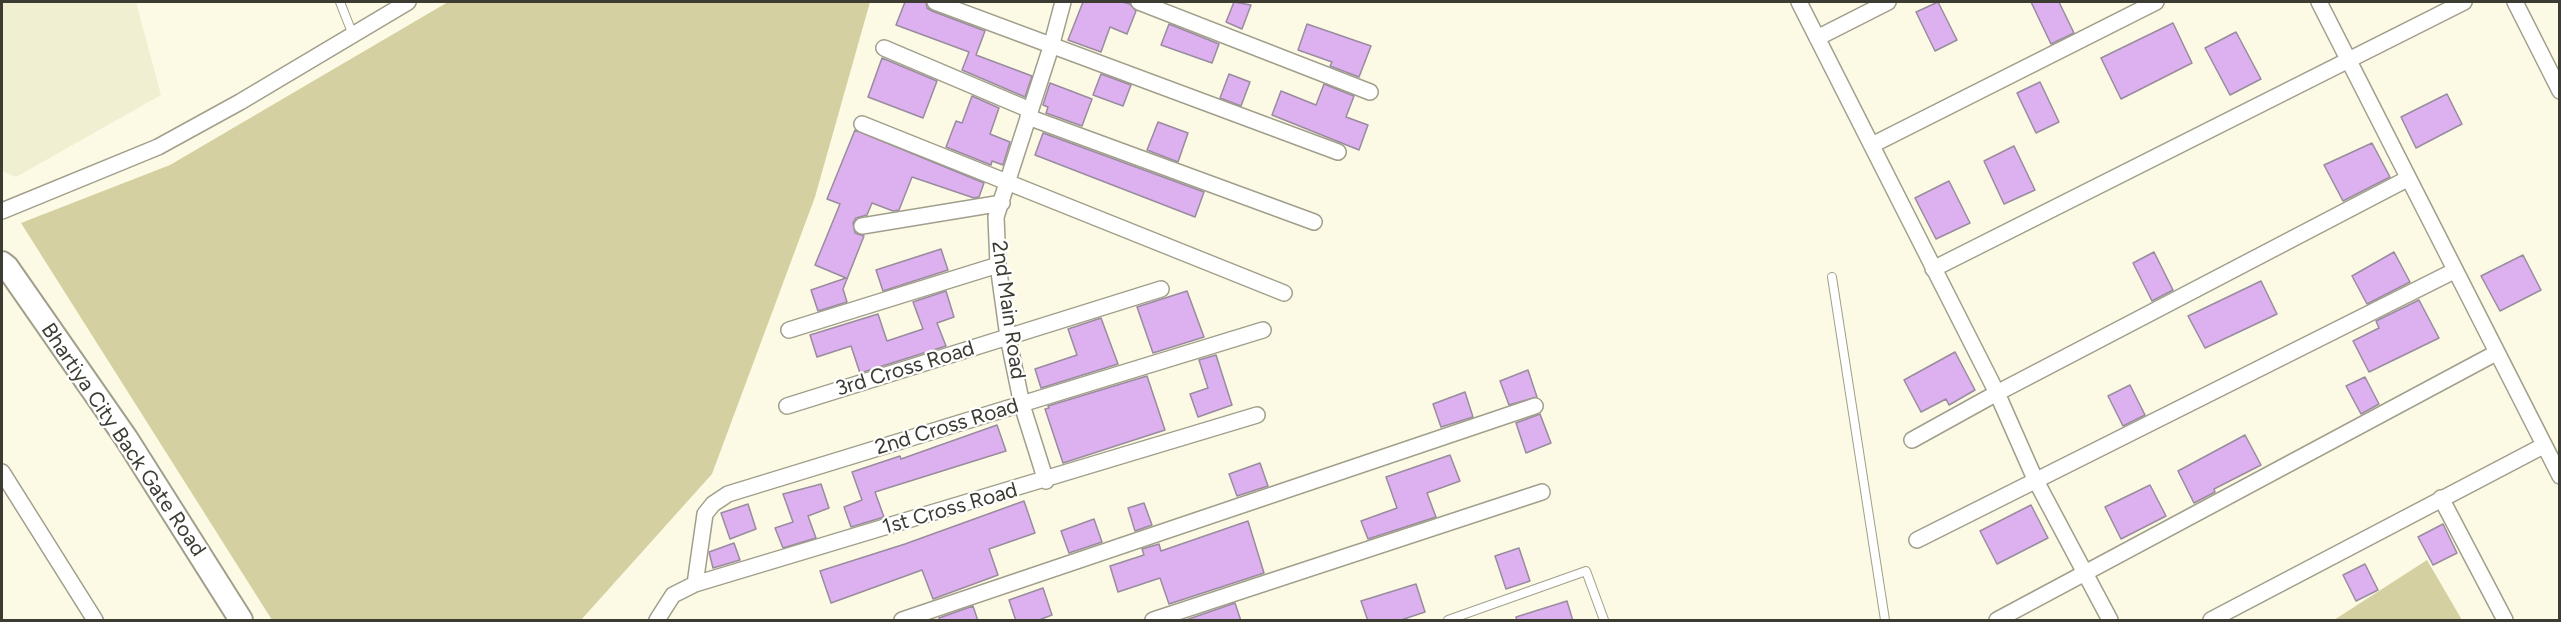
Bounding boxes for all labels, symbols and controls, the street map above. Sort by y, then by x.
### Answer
street label: 2nd Main Road [986,239,1030,381]
street label: Bhartiya City Back Gate Road [35,319,211,561]
street label: 3rd Cross Road [833,336,977,402]
street label: 2nd Cross Road [872,393,1022,461]
street label: 1st Cross Road [880,478,1020,540]

